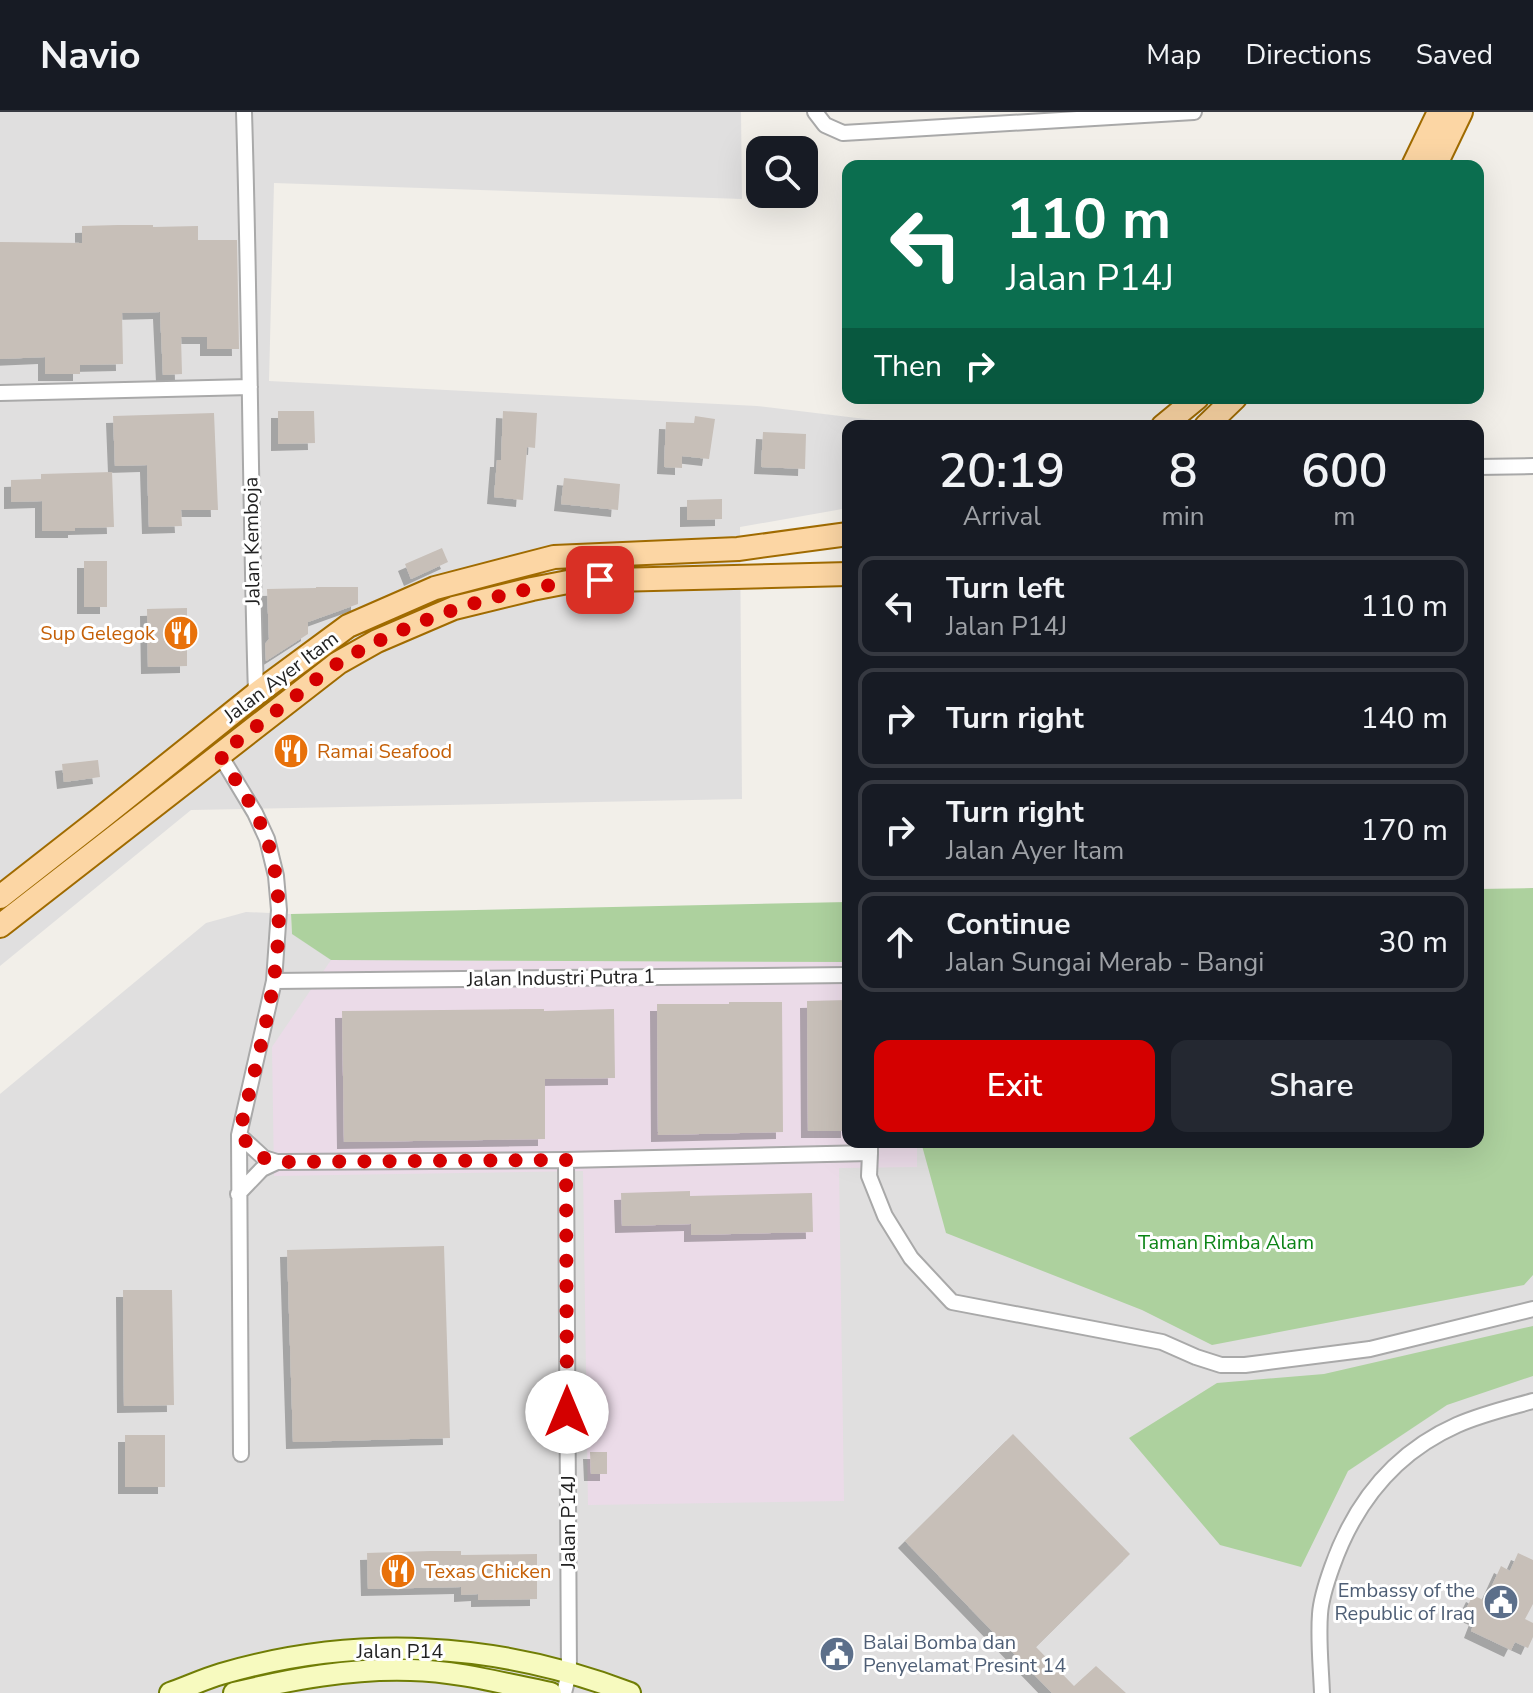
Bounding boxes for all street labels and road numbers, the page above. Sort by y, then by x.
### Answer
street label: Jalan Kemboja [237,477,267,606]
street label: Jalan Ayer Itam [217,625,344,730]
street label: Jalan Industri Putra 1 [466,963,655,993]
street label: Jalan P14J [555,1475,582,1570]
street label: Jalan P14 [356,1638,443,1665]

